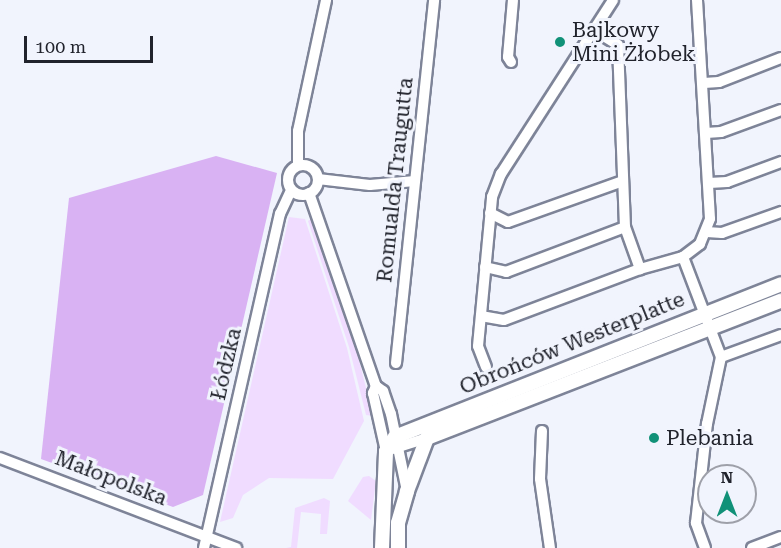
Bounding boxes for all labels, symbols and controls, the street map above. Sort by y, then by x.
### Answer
place label: Bajkowy Mini Żłobek [572,17,695,67]
scale bar [27,24,156,62]
marker: Bajkowy Mini Żłobek [553,35,567,49]
text: 100 m [35,36,86,57]
street label: Romualda Traugutta [372,76,418,284]
street label: Obrońców Westerplatte [456,286,688,400]
street label: Łódzka [205,325,247,403]
place label: Plebania [666,425,754,451]
marker: Plebania [647,431,661,445]
street label: Małopolska [52,445,170,511]
north arrow [697,464,757,524]
text: N [721,468,733,487]

